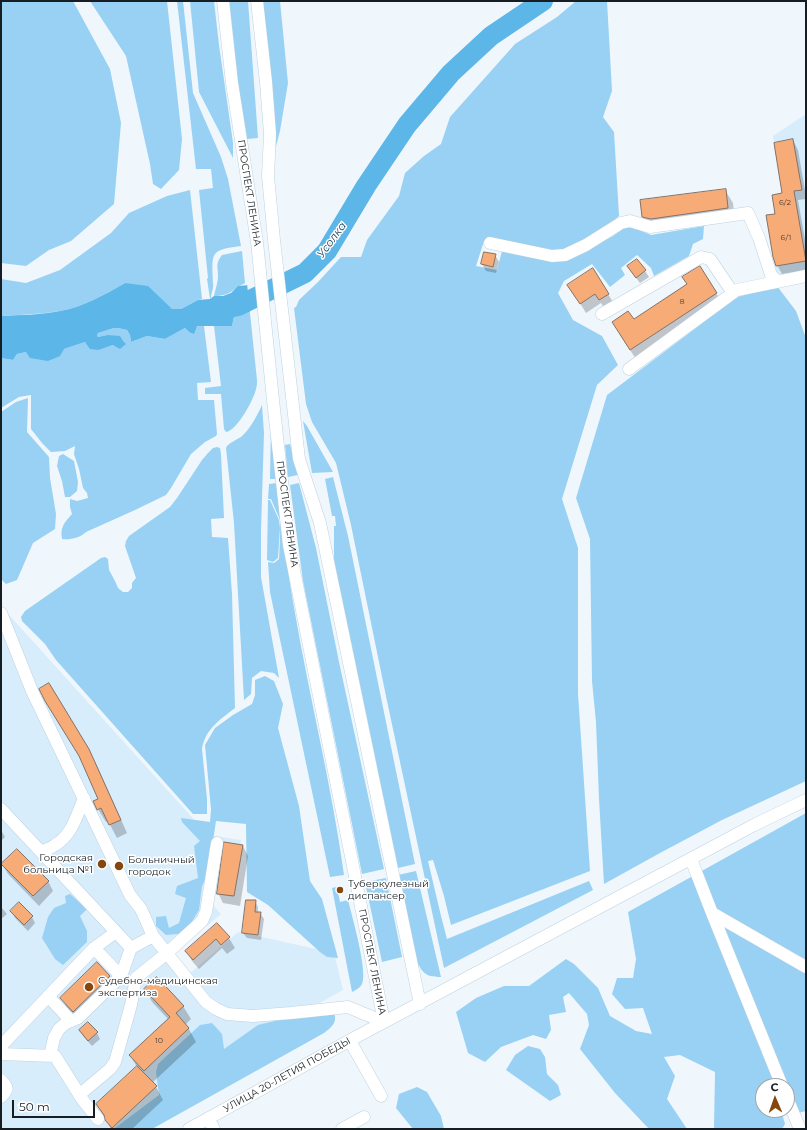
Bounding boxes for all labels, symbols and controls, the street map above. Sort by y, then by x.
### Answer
street label: ПРОСПЕКТ ЛЕНИНА [235,139,263,247]
house number: 6/2 [779,198,791,208]
water label: Усолка [315,220,349,260]
house number: 6/1 [781,233,791,243]
house number: 8 [679,297,685,307]
street label: ПРОСПЕКТ ЛЕНИНА [274,460,300,568]
place label: Городская больница №1 [23,852,93,876]
place label: Больничный городок [128,854,195,878]
marker: Городская больница №1 [96,858,108,870]
marker: Больничный городок [113,860,125,872]
place label: Туберкулезный диспансер [348,878,429,902]
marker: Туберкулезный диспансер [335,885,345,895]
street label: ПРОСПЕКТ ЛЕНИНА [356,908,388,1016]
place label: Судебно-медицинская экспертиза [98,975,218,998]
marker: Судебно-медицинская экспертиза [83,981,95,993]
street label: УЛИЦА 20-ЛЕТИЯ ПОБЕДЫ [221,1035,353,1115]
house number: 10 [155,1036,163,1046]
north arrow [755,1078,795,1118]
text: С [770,1080,779,1094]
scale bar [14,1092,97,1118]
text: 50 m [19,1099,50,1114]

